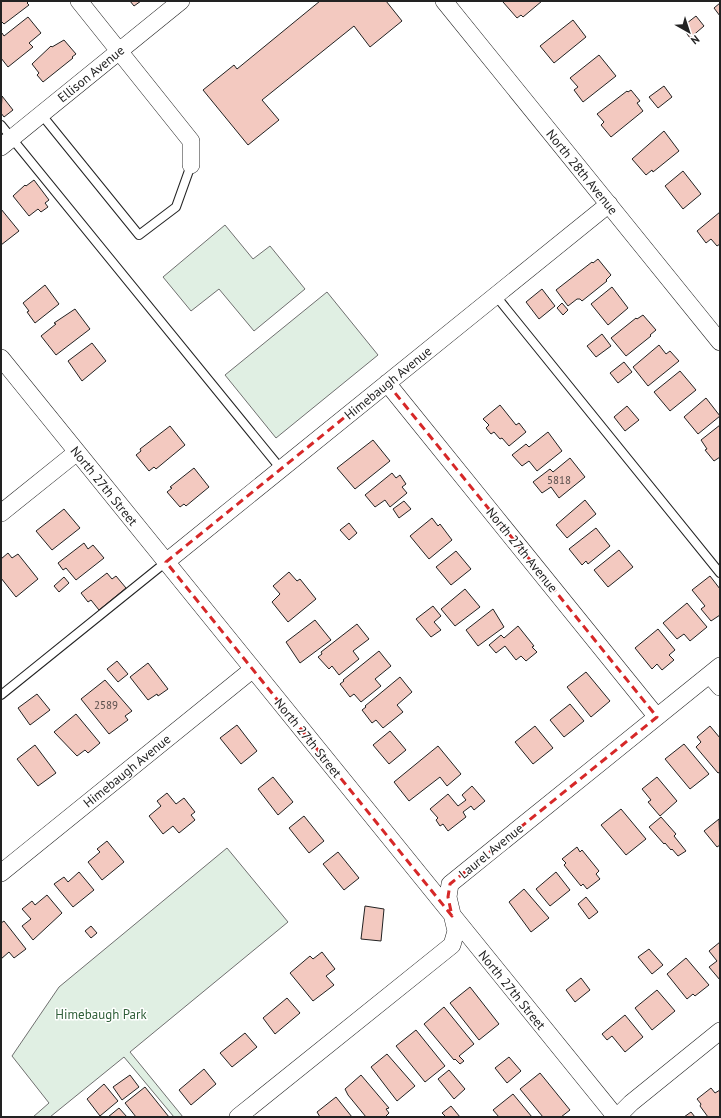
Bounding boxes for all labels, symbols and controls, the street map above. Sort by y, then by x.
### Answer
north arrow [669,12,709,52]
text: N [688,32,703,47]
street label: Ellison Avenue [54,42,128,106]
street label: North 28th Avenue [542,126,622,218]
street label: Himebaugh Avenue [341,343,435,423]
street label: North 27th Street [67,443,142,530]
house number: 5818 [547,473,571,487]
street label: North 27th Avenue [482,504,562,596]
street label: North 27th Street [271,695,346,782]
house number: 2589 [94,698,118,712]
street label: Himebaugh Avenue [80,731,174,811]
street label: Laurel Avenue [455,820,527,882]
street label: North 27th Street [475,947,550,1034]
park label: Himebaugh Park [55,1006,147,1023]

